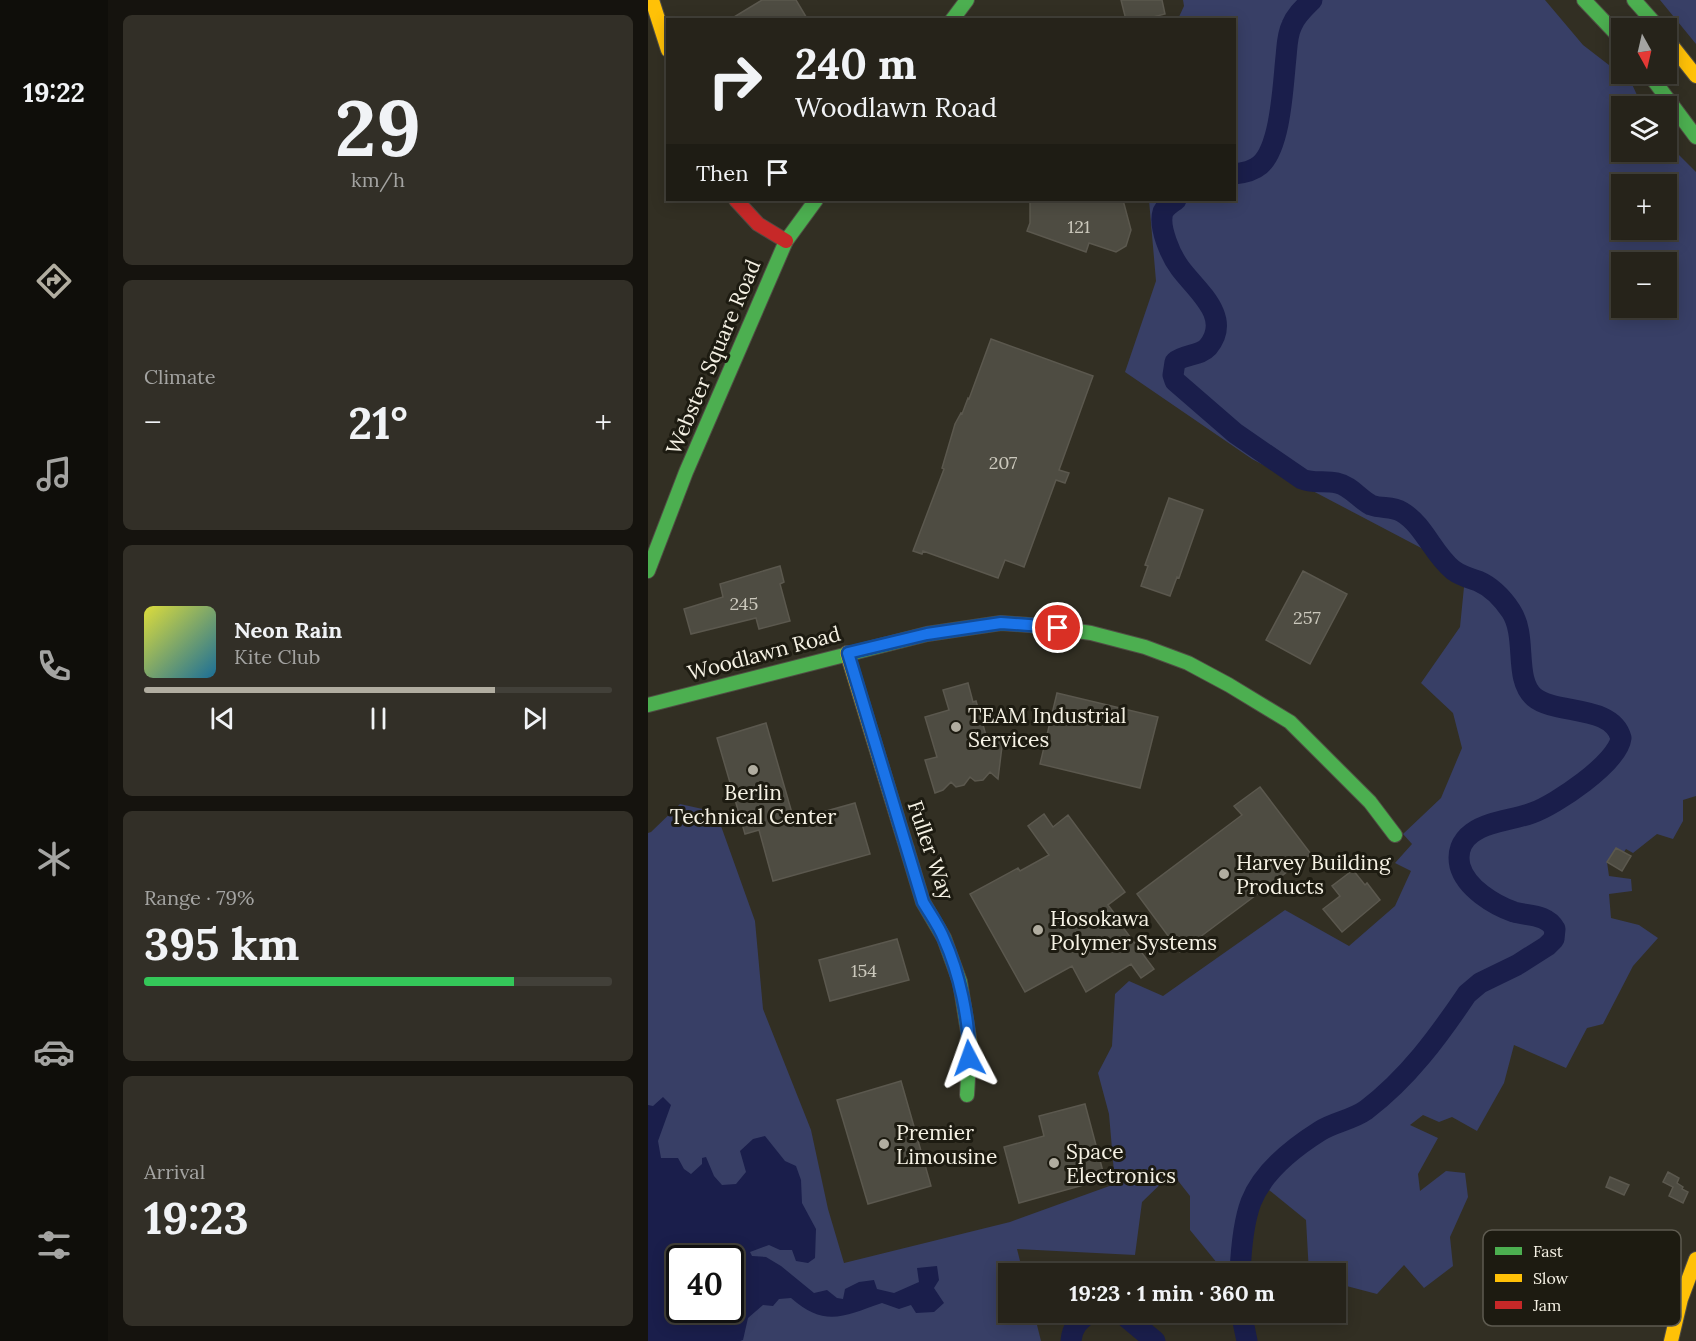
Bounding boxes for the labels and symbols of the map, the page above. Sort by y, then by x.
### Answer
north arrow [1611,18,1677,84]
house number: 121 [1068,215,1090,238]
street label: Webster Square Road [660,255,766,459]
house number: 207 [989,451,1017,474]
house number: 245 [730,592,758,615]
pin [1032,602,1083,653]
house number: 257 [1293,606,1321,629]
street label: Woodlawn Road [685,620,843,686]
place label: TEAM Industrial Services [968,702,1127,753]
marker: TEAM Industrial Services [949,720,963,734]
marker: Berlin Technical Center [746,763,760,777]
place label: Berlin Technical Center [670,779,836,830]
street label: Fuller Way [901,797,961,903]
place label: Harvey Building Products [1236,849,1391,900]
marker: Harvey Building Products [1217,867,1231,881]
place label: Hosokawa Polymer Systems [1050,905,1217,956]
marker: Hosokawa Polymer Systems [1031,923,1045,937]
house number: 154 [851,959,877,982]
position arrow [937,1026,1001,1090]
place label: Premier Limousine [896,1119,997,1170]
marker: Premier Limousine [877,1137,891,1151]
place label: Space Electronics [1066,1138,1176,1189]
marker: Space Electronics [1047,1156,1061,1170]
legend [1483,1230,1681,1326]
text: Fast [1533,1241,1564,1261]
speed limit sign: 40 [666,1245,744,1323]
text: Slow [1533,1268,1569,1288]
text: Jam [1532,1295,1561,1315]

